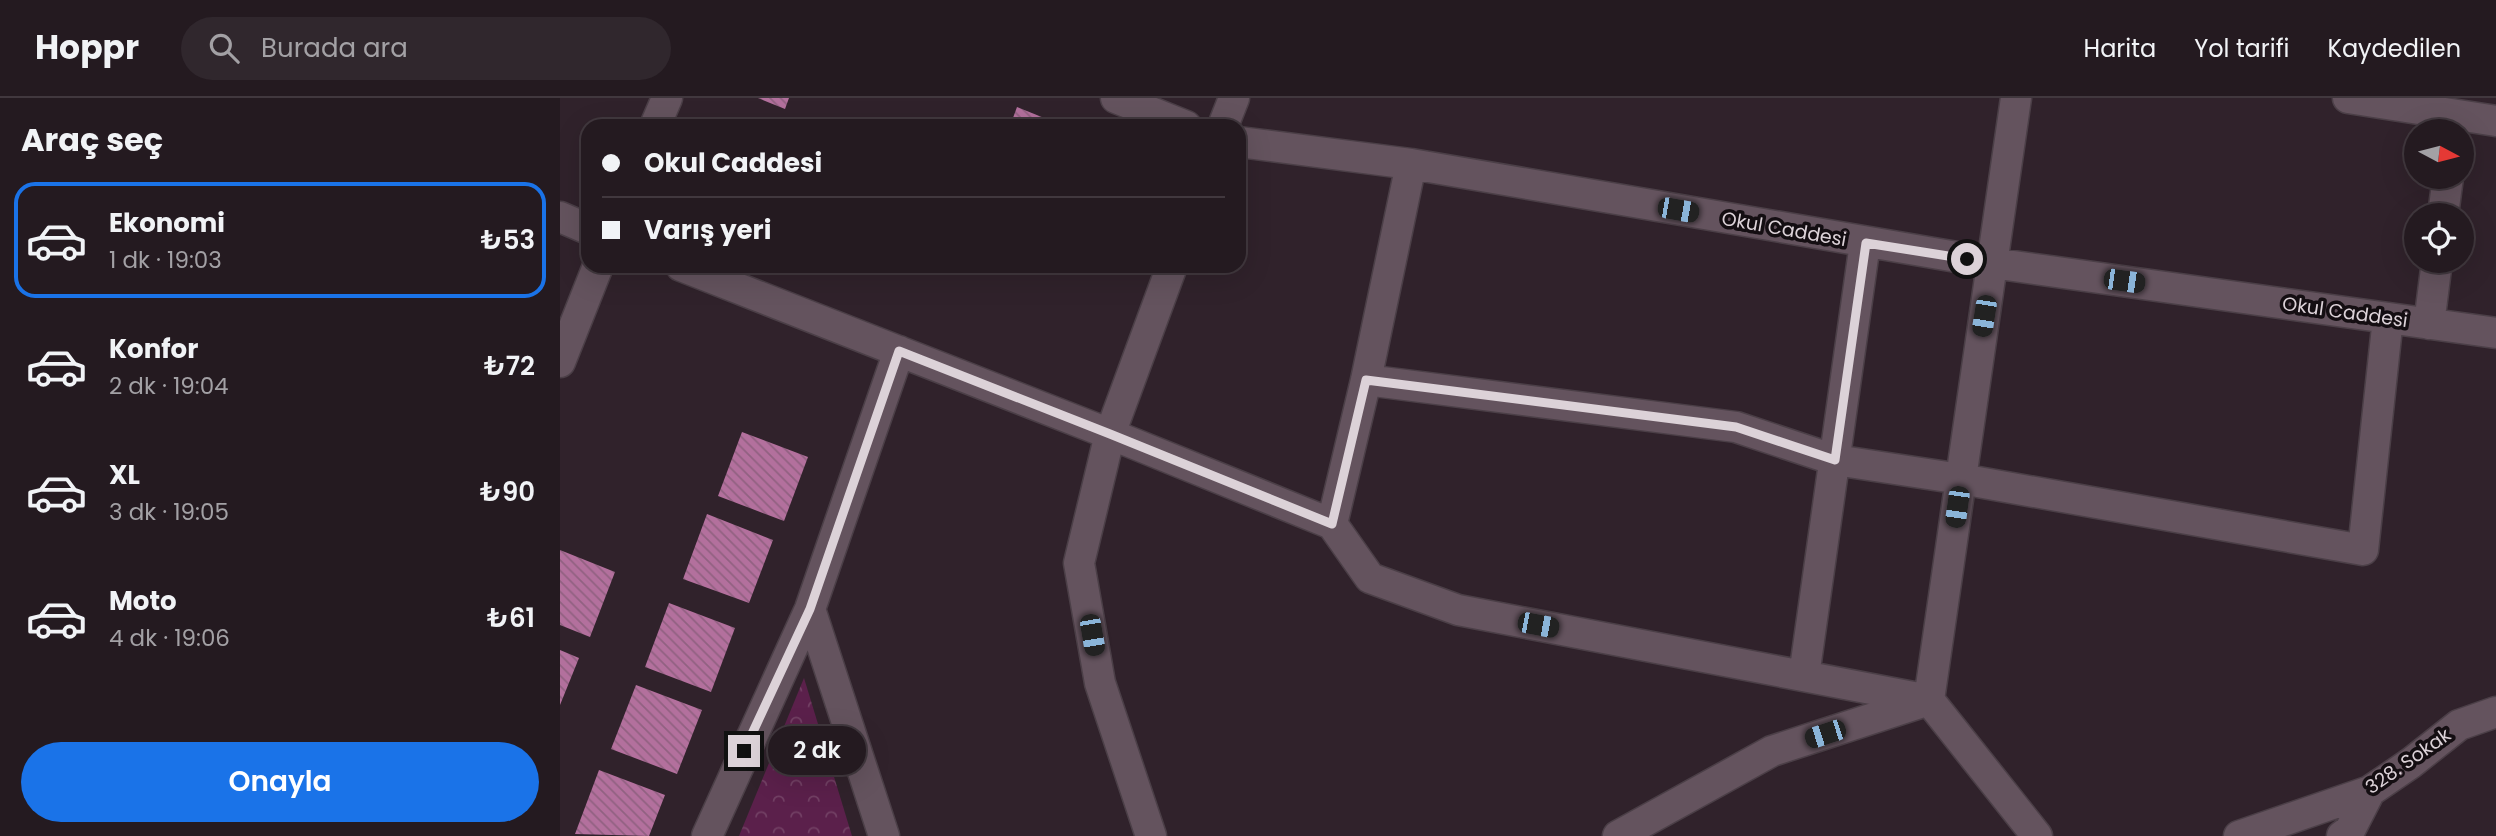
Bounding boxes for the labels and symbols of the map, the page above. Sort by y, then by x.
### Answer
north arrow [2404,119,2474,189]
car [1656,196,1701,224]
street label: Okul Caddesi [1720,205,1848,253]
route start [1951,243,1983,275]
car [2102,268,2147,294]
street label: Okul Caddesi [2281,290,2409,334]
car [1971,294,1998,338]
car [1944,485,1971,529]
car [1516,611,1561,639]
car [1079,612,1106,658]
car [1802,718,1849,750]
street label: 328. Sokak [2360,721,2456,800]
callout: 2 dk [768,726,866,776]
route end [728,735,760,767]

